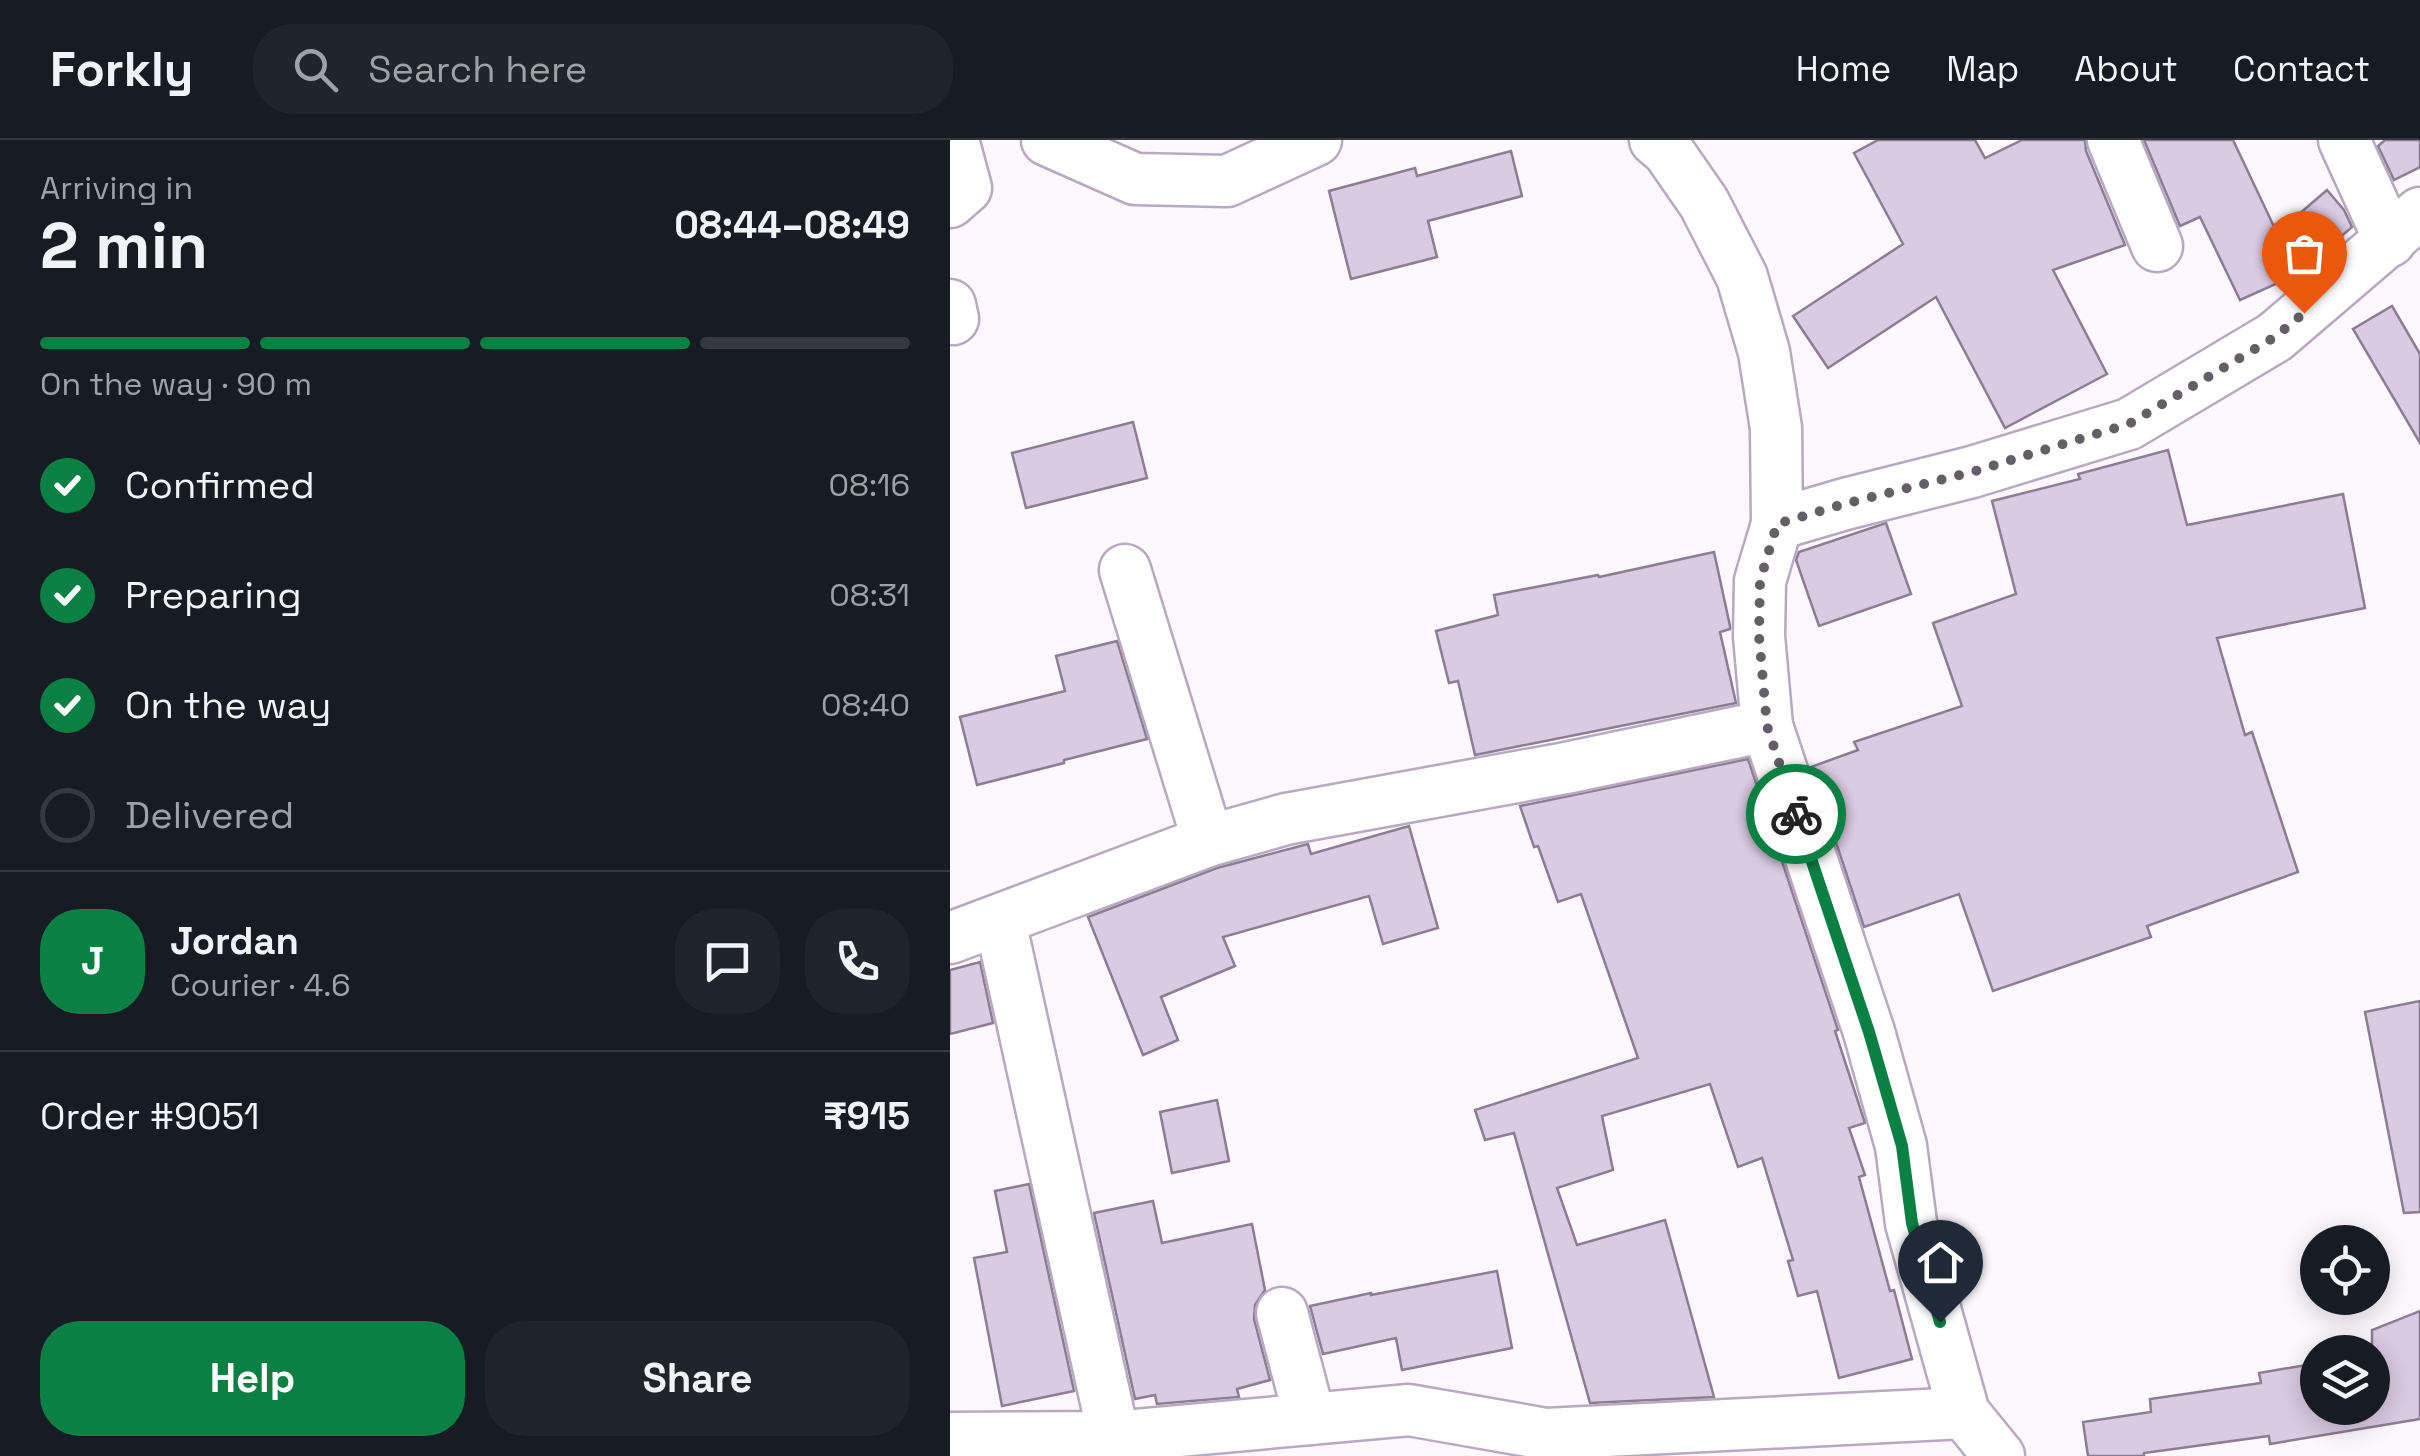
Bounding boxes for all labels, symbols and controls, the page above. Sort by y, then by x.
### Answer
search box [253,24,953,114]
text: Forkly [50,39,193,100]
icon: search [288,42,343,97]
text: Search here [368,45,587,93]
text: Home [1796,47,1891,91]
text: Map [1946,47,2019,91]
text: About [2074,47,2178,91]
text: Contact [2233,47,2370,91]
text: Arriving in [40,168,193,208]
text: 08:44–08:49 [674,201,910,249]
text: 2 min [40,204,208,287]
pin [2262,211,2347,314]
icon: bag [2277,226,2332,281]
text: On the way · 90 m [40,364,312,404]
icon: check [40,458,95,513]
text: Confirmed [125,461,315,509]
text: 08:16 [828,465,910,505]
icon: check [40,568,95,623]
text: Preparing [125,571,302,619]
text: 08:31 [829,575,910,615]
icon: check [40,678,95,733]
text: On the way [125,681,331,729]
text: 08:40 [821,685,910,725]
courier [1746,764,1846,864]
icon: bike [1769,787,1824,842]
text: Delivered [125,791,294,839]
button: chat [675,909,780,1014]
button: phone [805,909,910,1014]
text: Jordan [170,917,299,965]
text: J [81,937,104,985]
text: Courier · 4.6 [170,965,351,1005]
text: Order #9051 [40,1092,260,1140]
text: ₹915 [823,1092,910,1140]
pin [1898,1220,1983,1323]
map controls [2300,1225,2390,1425]
button: locate [2300,1225,2390,1315]
icon: home [1913,1235,1968,1290]
button: Help [40,1321,465,1436]
button: Share [485,1321,910,1436]
button: layers [2300,1335,2390,1425]

